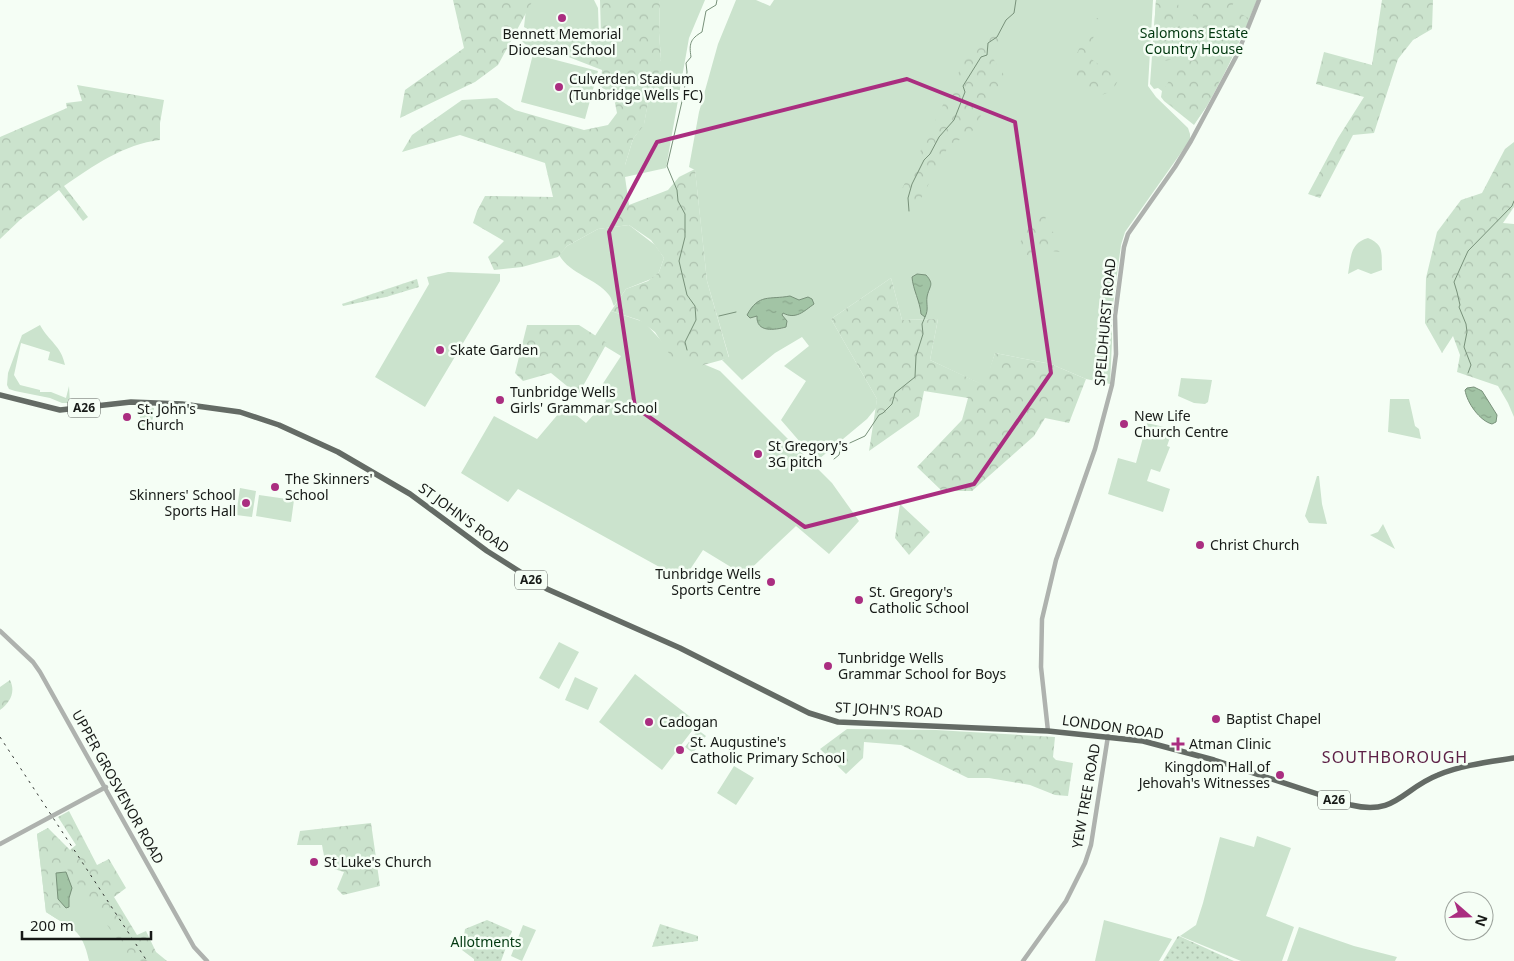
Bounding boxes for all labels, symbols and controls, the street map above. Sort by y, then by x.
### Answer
marker: Bennett Memorial Diocesan School [556,12,568,24]
park label: Salomons Estate Country House [1140,23,1248,58]
place label: Bennett Memorial Diocesan School [503,24,621,59]
place label: Culverden Stadium (Tunbridge Wells FC) [569,69,703,104]
marker: Culverden Stadium (Tunbridge Wells FC) [553,81,565,93]
street label: SPELDHURST ROAD [1089,257,1120,387]
place label: Skate Garden [450,340,538,359]
marker: Skate Garden [434,344,446,356]
place label: Tunbridge Wells Girls' Grammar School [510,382,657,417]
marker: Tunbridge Wells Girls' Grammar School [494,394,506,406]
road number: A26 [68,398,100,418]
place label: St. John's Church [137,399,196,434]
place label: New Life Church Centre [1134,406,1229,441]
marker: St. John's Church [121,411,133,423]
marker: New Life Church Centre [1118,418,1130,430]
place label: St Gregory's 3G pitch [768,436,848,471]
marker: St Gregory's 3G pitch [752,448,764,460]
place label: The Skinners' School [285,469,373,504]
street label: ST JOHN'S ROAD [415,478,514,557]
marker: The Skinners' School [269,481,281,493]
place label: Skinners' School Sports Hall [129,485,236,520]
marker: Skinners' School Sports Hall [240,497,252,509]
place label: Christ Church [1210,535,1299,554]
marker: Christ Church [1194,539,1206,551]
place label: Tunbridge Wells Sports Centre [655,564,761,599]
road number: A26 [515,570,547,590]
marker: Tunbridge Wells Sports Centre [765,576,777,588]
place label: St. Gregory's Catholic School [869,582,969,617]
marker: St. Gregory's Catholic School [853,594,865,606]
place label: Tunbridge Wells Grammar School for Boys [838,648,1006,683]
marker: Tunbridge Wells Grammar School for Boys [822,660,834,672]
street label: ST JOHN'S ROAD [835,697,943,722]
street label: UPPER GROSVENOR ROAD [68,706,169,867]
place label: Baptist Chapel [1226,709,1321,728]
street label: LONDON ROAD [1061,710,1165,743]
place label: Cadogan [659,712,718,731]
marker: Baptist Chapel [1210,713,1222,725]
marker: Cadogan [643,716,655,728]
place label: St. Augustine's Catholic Primary School [690,732,845,767]
place label: Atman Clinic [1189,734,1272,753]
marker: Atman Clinic [1171,737,1185,751]
street label: YEW TREE ROAD [1067,742,1104,850]
marker: St. Augustine's Catholic Primary School [674,744,686,756]
district label: SOUTHBOROUGH [1322,746,1468,768]
place label: Kingdom Hall of Jehovah's Witnesses [1137,757,1271,792]
marker: Kingdom Hall of Jehovah's Witnesses [1274,769,1286,781]
road number: A26 [1318,790,1350,810]
place label: St Luke's Church [324,852,432,871]
marker: St Luke's Church [308,856,320,868]
north arrow [1444,891,1494,941]
scale bar [22,908,151,940]
text: N [1471,912,1493,929]
text: 200 m [30,915,74,935]
park label: Allotments [450,932,522,951]

